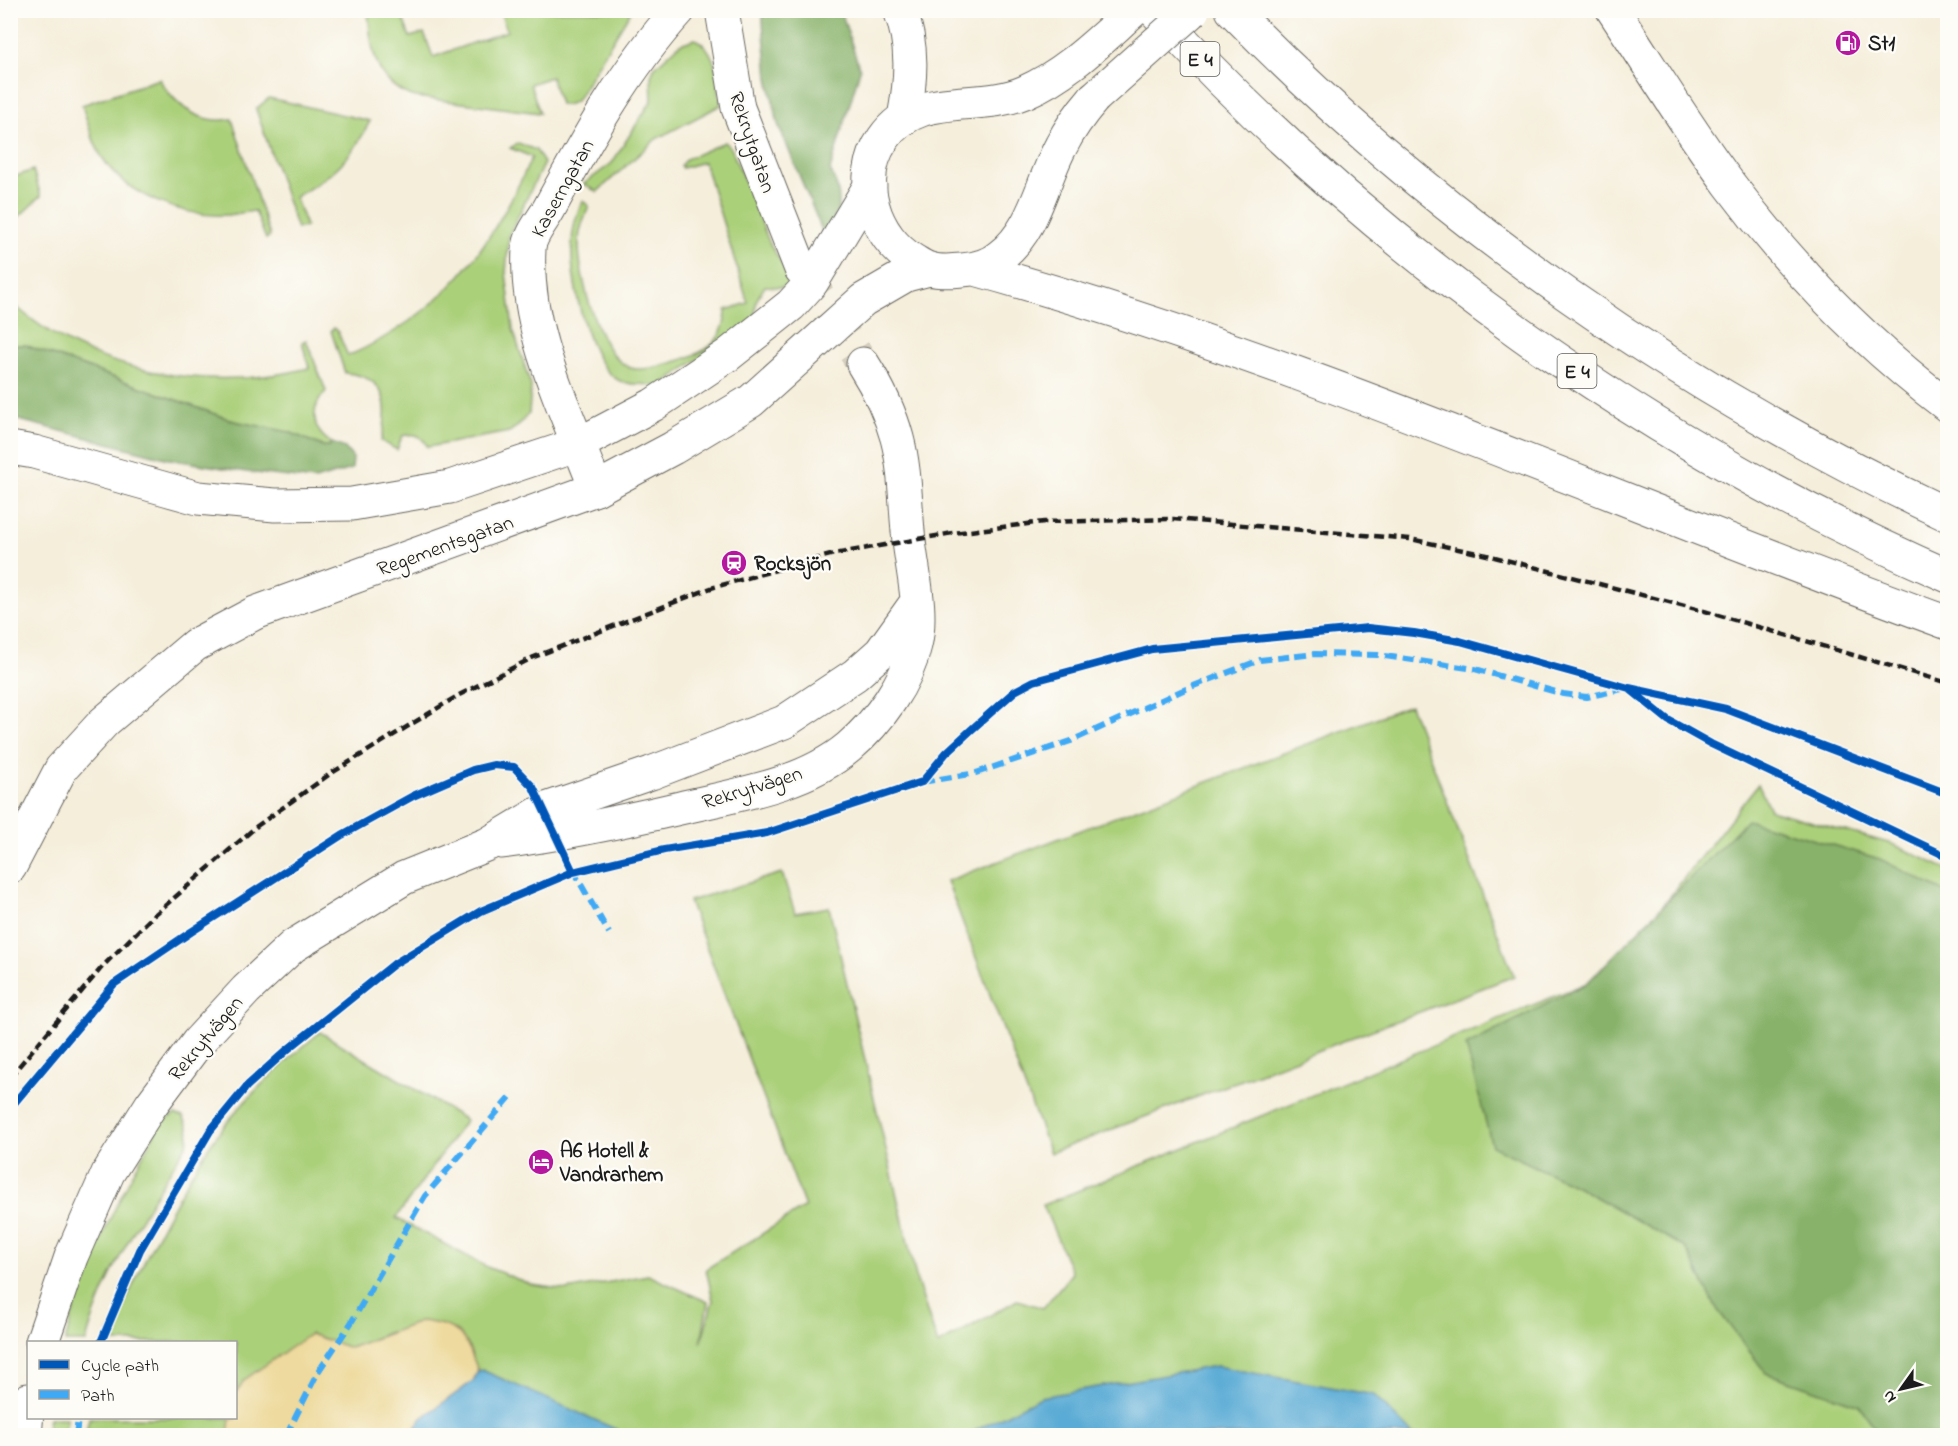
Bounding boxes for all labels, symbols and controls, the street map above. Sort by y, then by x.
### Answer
fuel station icon: St1 [1833,28,1863,58]
place label: St1 [1868,30,1896,60]
road number: E 4 [1180,42,1220,76]
street label: Rekrytgatan [718,88,782,198]
street label: Kaserngatan [524,134,605,244]
road number: E 4 [1558,354,1596,388]
street label: Regementsgatan [373,508,519,587]
station icon: Rocksjön [719,548,749,578]
place label: Rocksjön [754,550,831,580]
street label: Rekrytvägen [699,759,807,820]
street label: Rekrytvägen [162,990,253,1090]
place label: A6 Hotell & Vandrarhem [559,1137,663,1191]
hotel icon: A6 Hotell & Vandrarhem [526,1147,556,1177]
legend [27,1341,237,1419]
text: Cycle path [81,1354,159,1380]
north arrow [1871,1359,1931,1419]
text: Path [81,1384,115,1410]
text: N [1877,1385,1903,1407]

